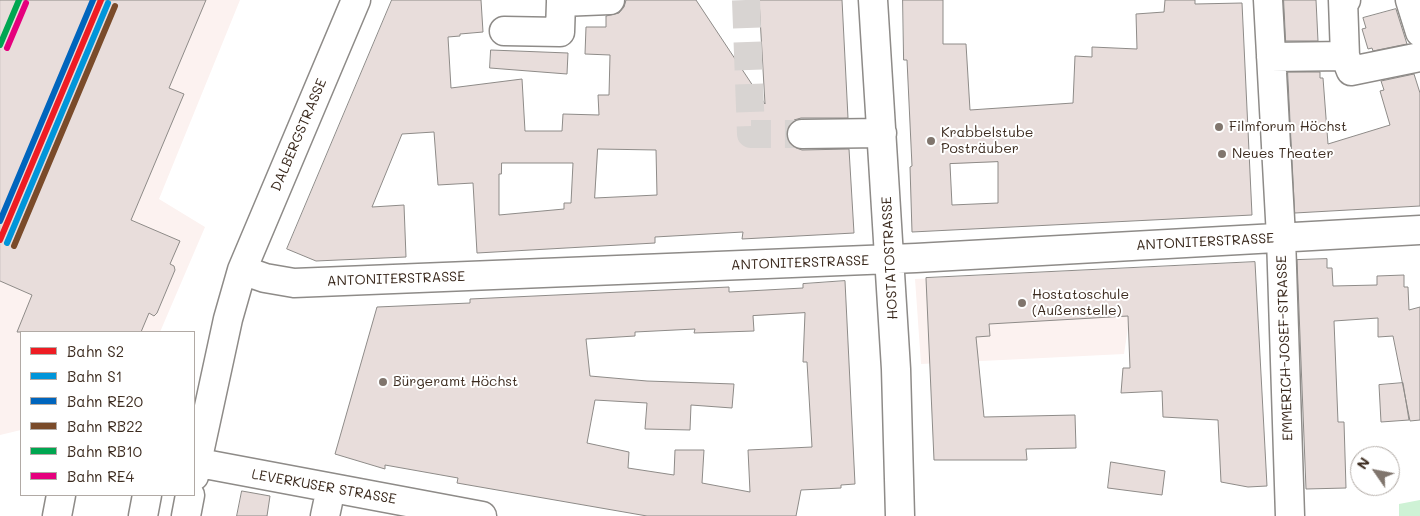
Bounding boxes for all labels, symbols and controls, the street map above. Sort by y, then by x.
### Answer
street label: DALBERGSTRASSE [268,76,330,194]
place label: Filmforum Höchst [1229,119,1347,135]
marker: Filmforum Höchst [1213,121,1225,133]
place label: Krabbelstube Posträuber [941,125,1033,158]
marker: Krabbelstube Posträuber [925,135,937,147]
place label: Neues Theater [1232,146,1334,162]
marker: Neues Theater [1216,148,1228,160]
street label: HOSTATOSTRASSE [878,196,902,320]
street label: ANTONITERSTRASSE [1136,230,1274,254]
street label: ANTONITERSTRASSE [731,252,869,274]
street label: EMMERICH-JOSEF-STRASSE [1273,255,1297,441]
street label: ANTONITERSTRASSE [327,268,465,290]
place label: Hostatoschule (Außenstelle) [1032,287,1129,320]
marker: Hostatoschule (Außenstelle) [1016,297,1028,309]
legend [20,331,195,496]
text: Bahn S2 [67,341,124,361]
text: Bahn S1 [67,366,122,386]
place label: Bürgeramt Höchst [393,374,518,390]
marker: Bürgeramt Höchst [377,376,389,388]
text: Bahn RE20 [67,391,143,411]
text: Bahn RB22 [67,416,143,436]
text: Bahn RB10 [67,441,142,461]
north arrow [1350,446,1400,496]
text: N [1352,453,1374,473]
text: Bahn RE4 [67,466,134,486]
street label: LEVERKUSER STRASSE [250,466,398,508]

